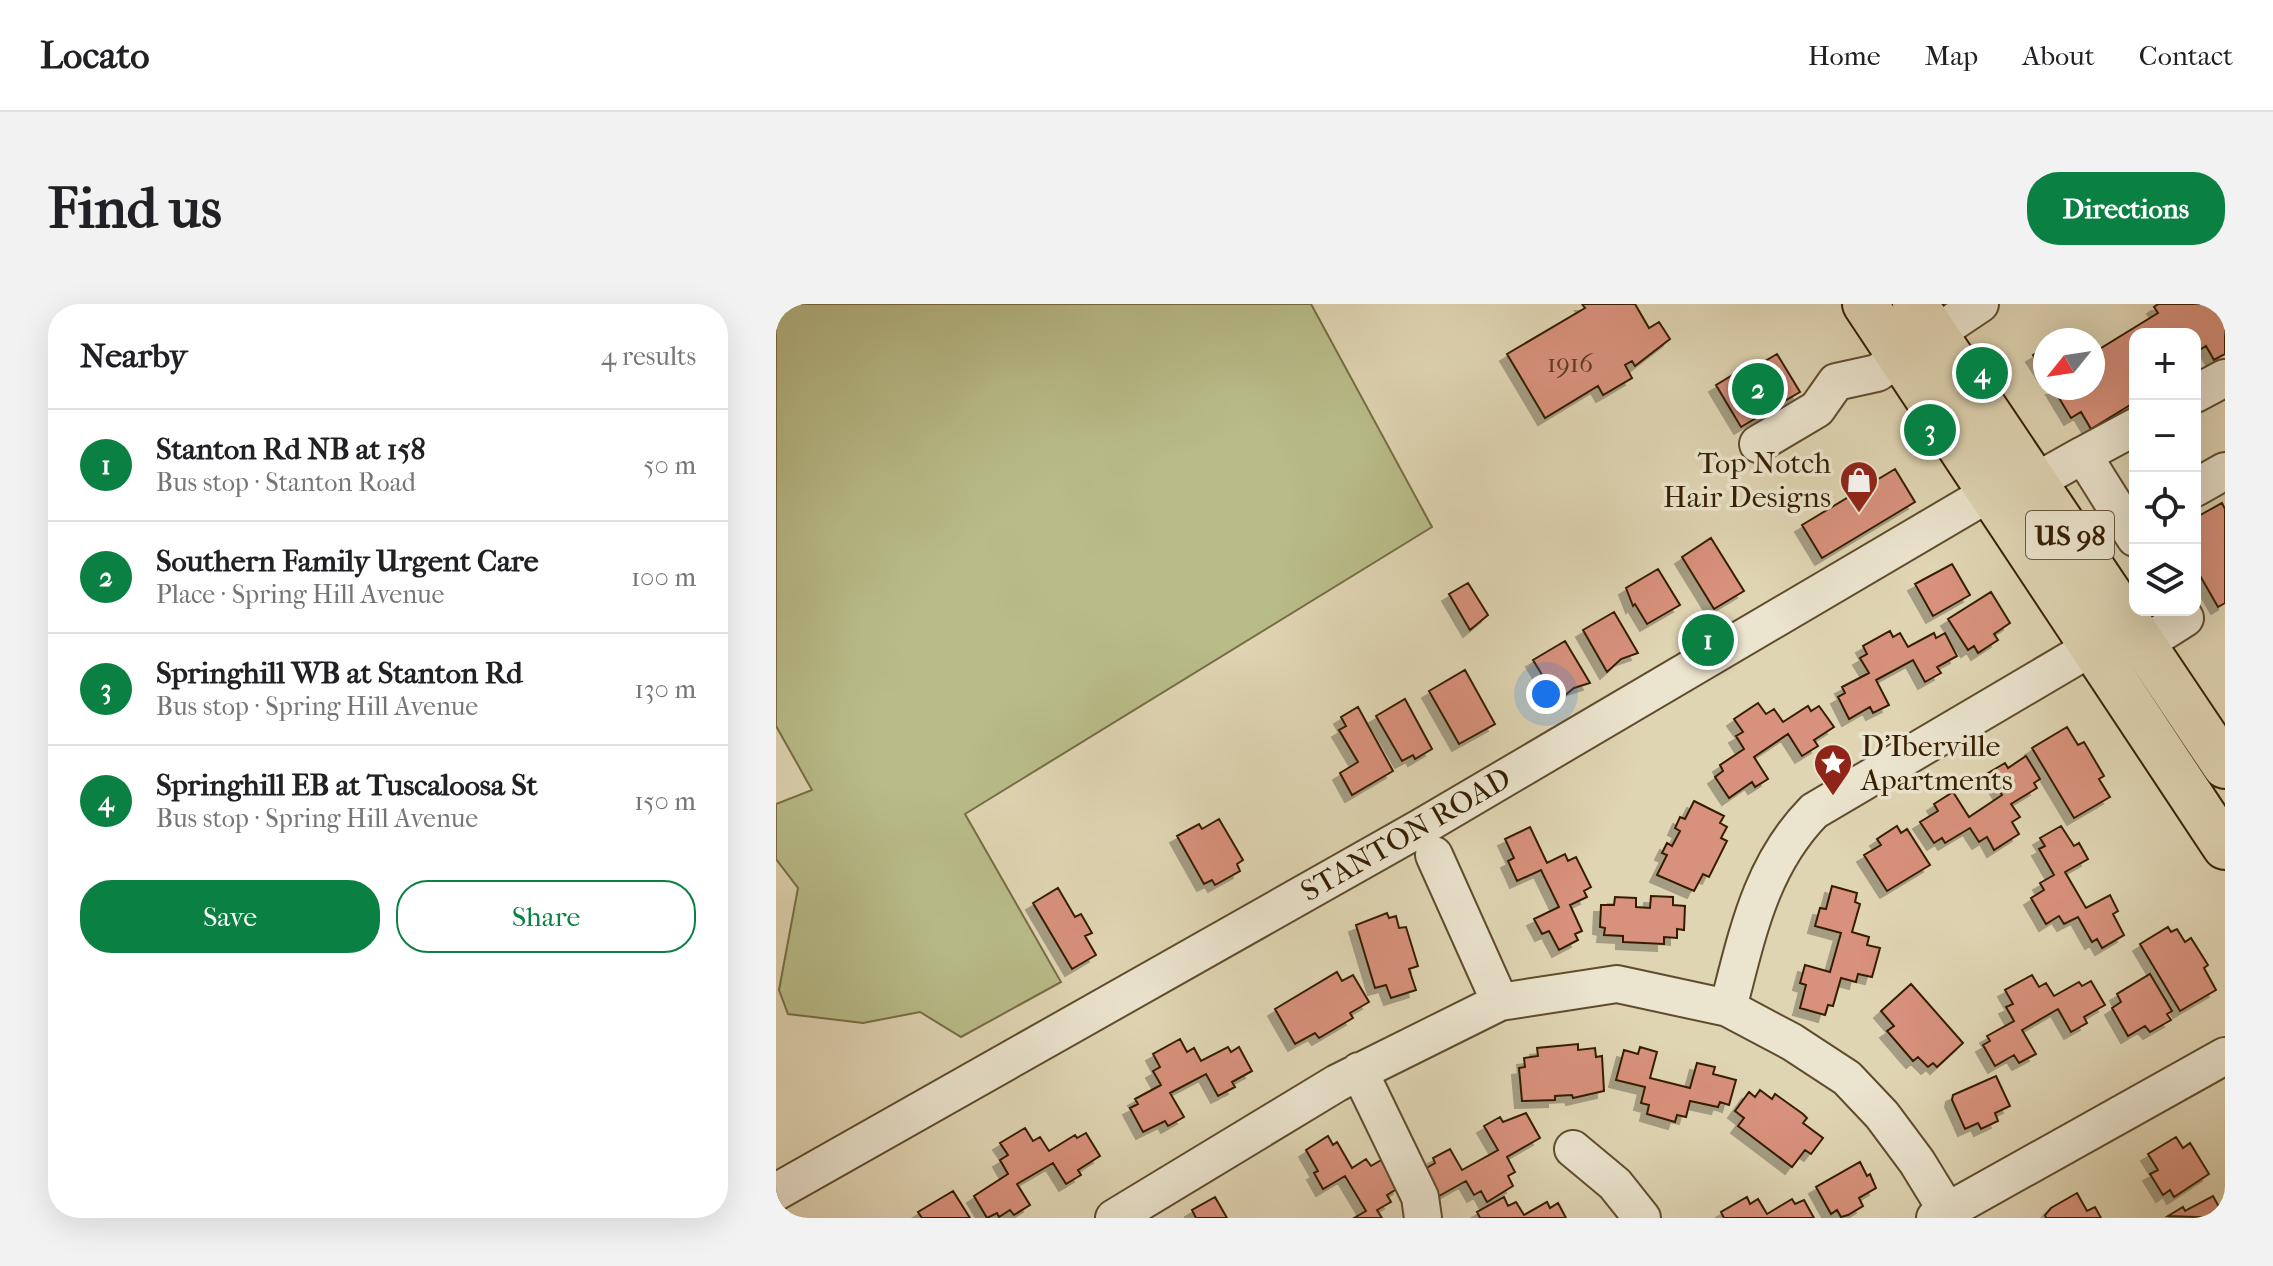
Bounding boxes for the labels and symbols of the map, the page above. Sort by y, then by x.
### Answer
north arrow [2033,328,2105,400]
pin: 4 [1956,343,2008,403]
house number: 1916 [1547,348,1594,379]
pin: 2 [1732,359,1784,419]
pin: 3 [1904,400,1956,460]
place label: Top Notch Hair Designs [1663,446,1831,515]
shop icon: Top Notch Hair Designs [1838,459,1880,514]
road number: US 98 [2026,511,2114,559]
pin: 1 [1682,610,1734,670]
your location [1526,674,1566,714]
place label: D'Iberville Apartments [1860,729,2013,798]
place icon: D'Iberville Apartments [1812,742,1854,797]
street label: STANTON ROAD [1295,761,1517,909]

